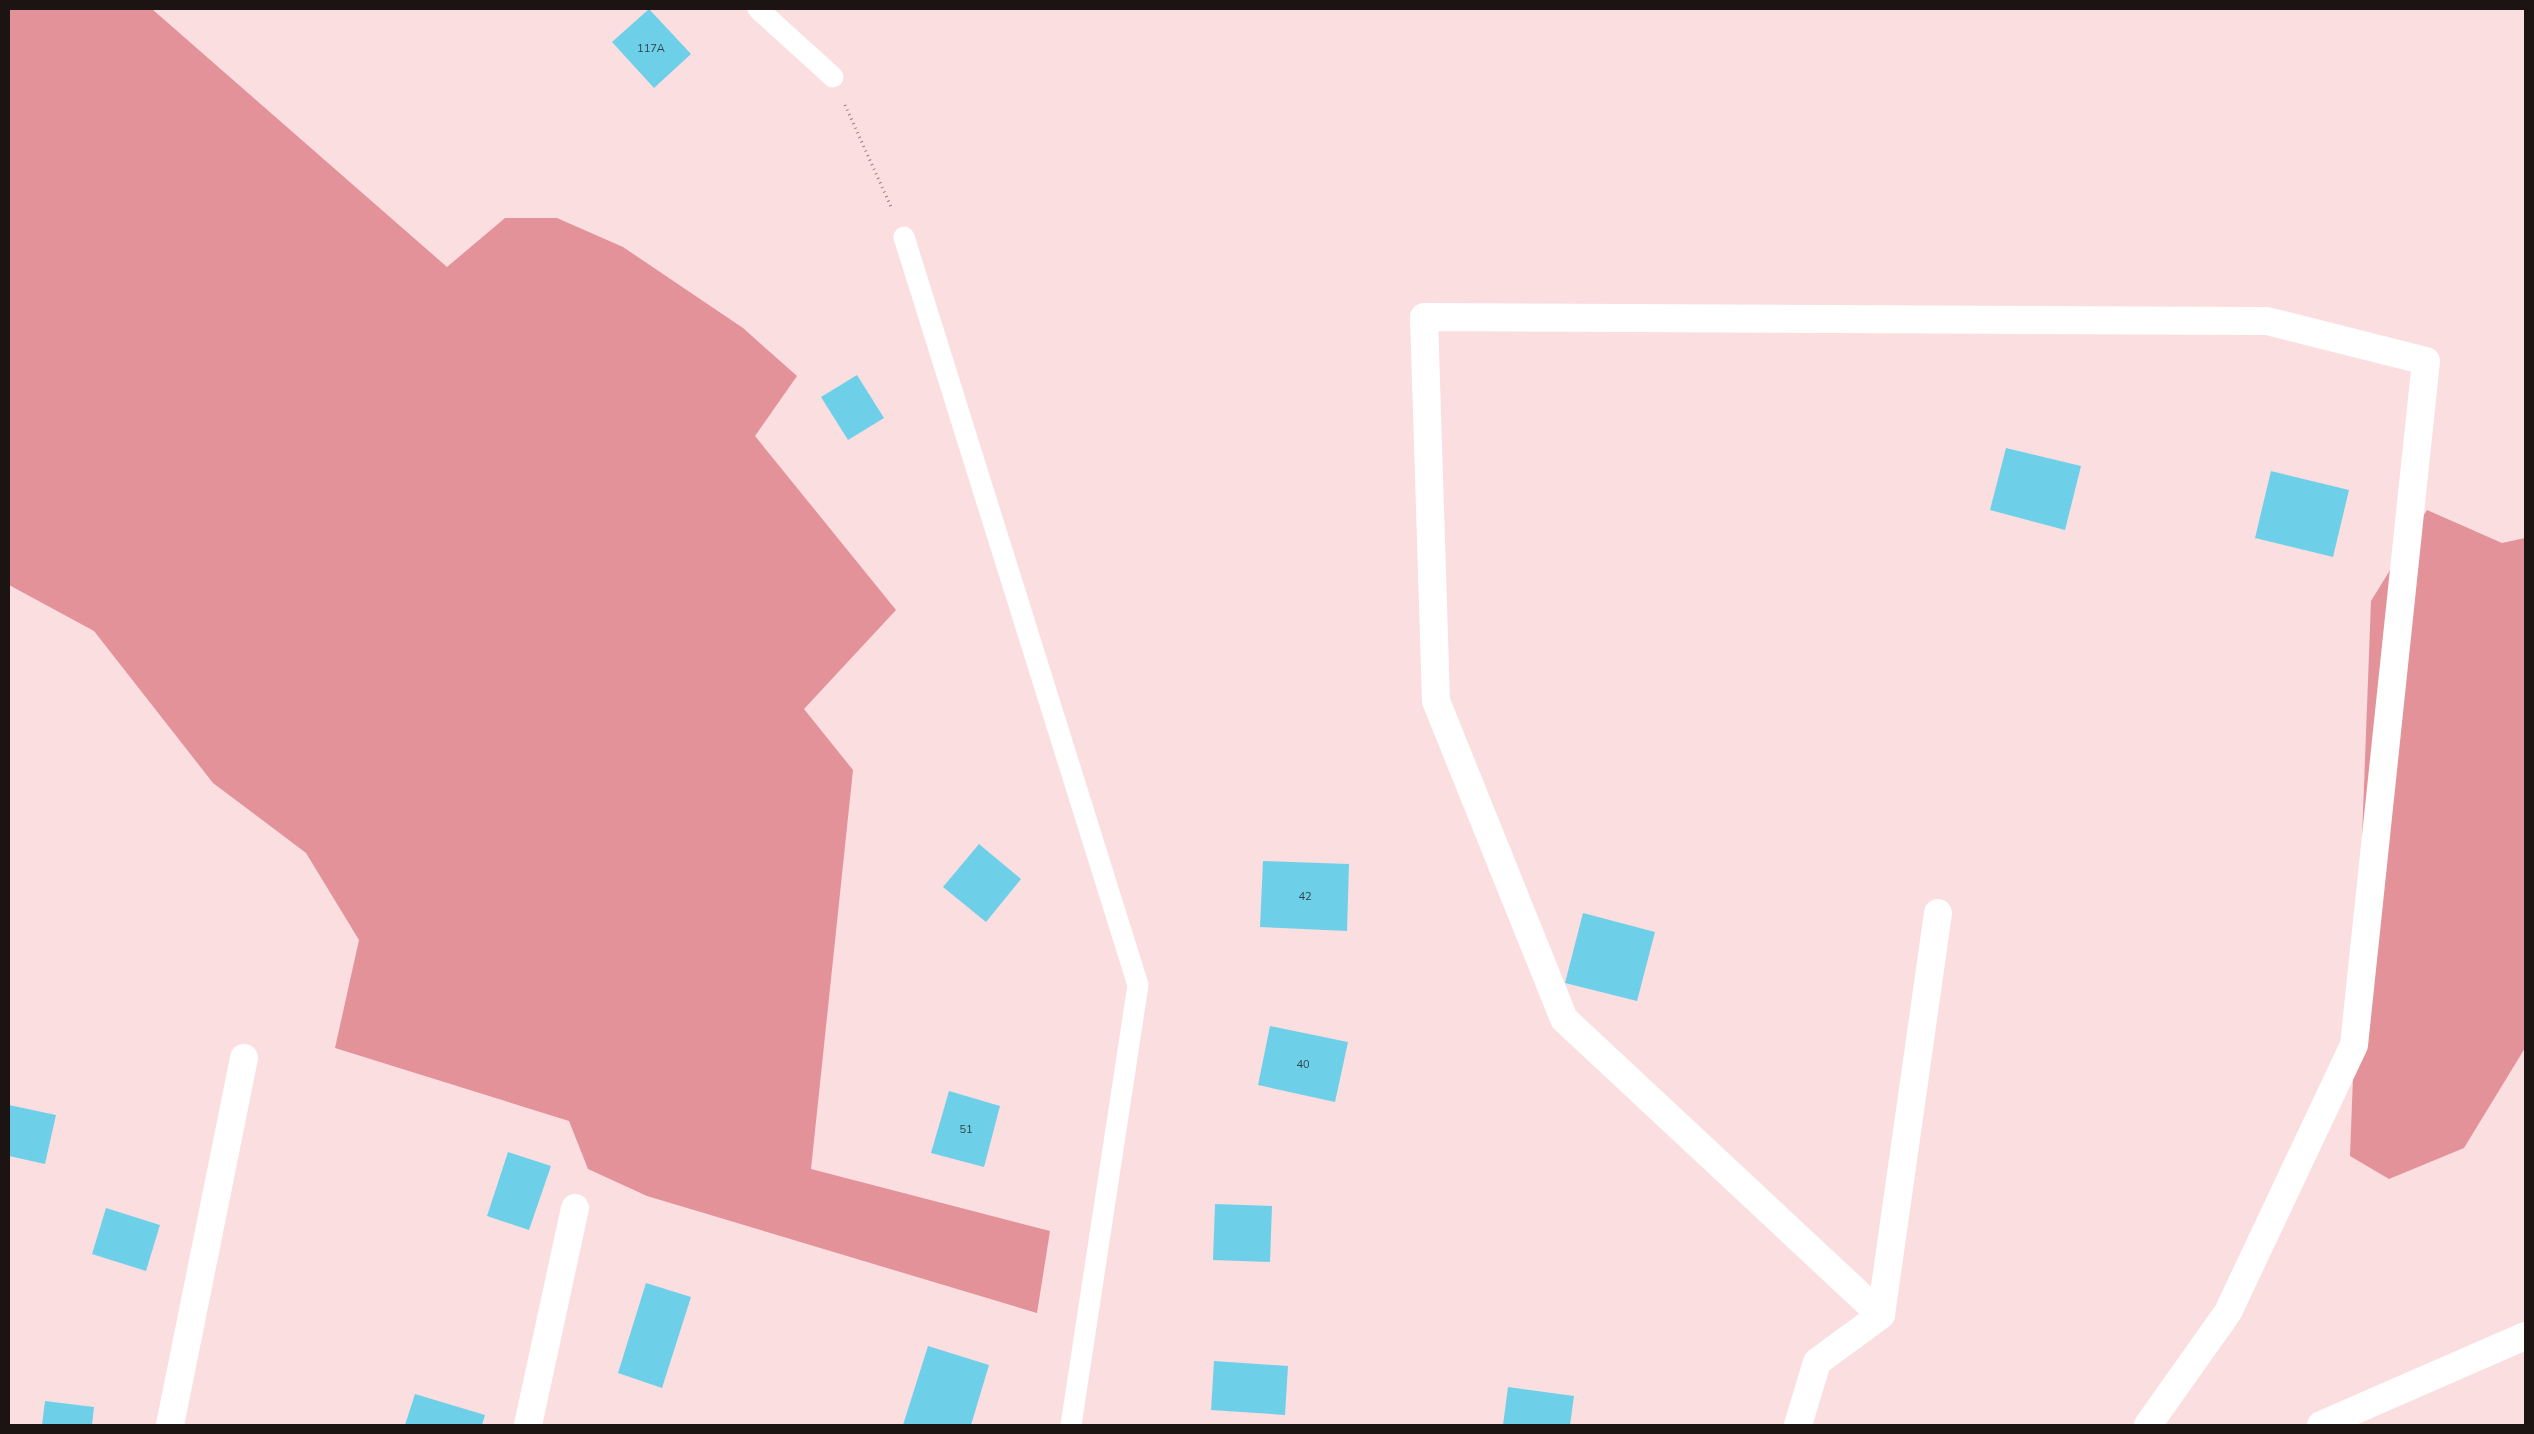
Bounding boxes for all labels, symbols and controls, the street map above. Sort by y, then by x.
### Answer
house number: 117А [637,41,665,55]
house number: 42 [1298,889,1312,903]
house number: 40 [1296,1057,1310,1071]
house number: 51 [959,1122,973,1136]

